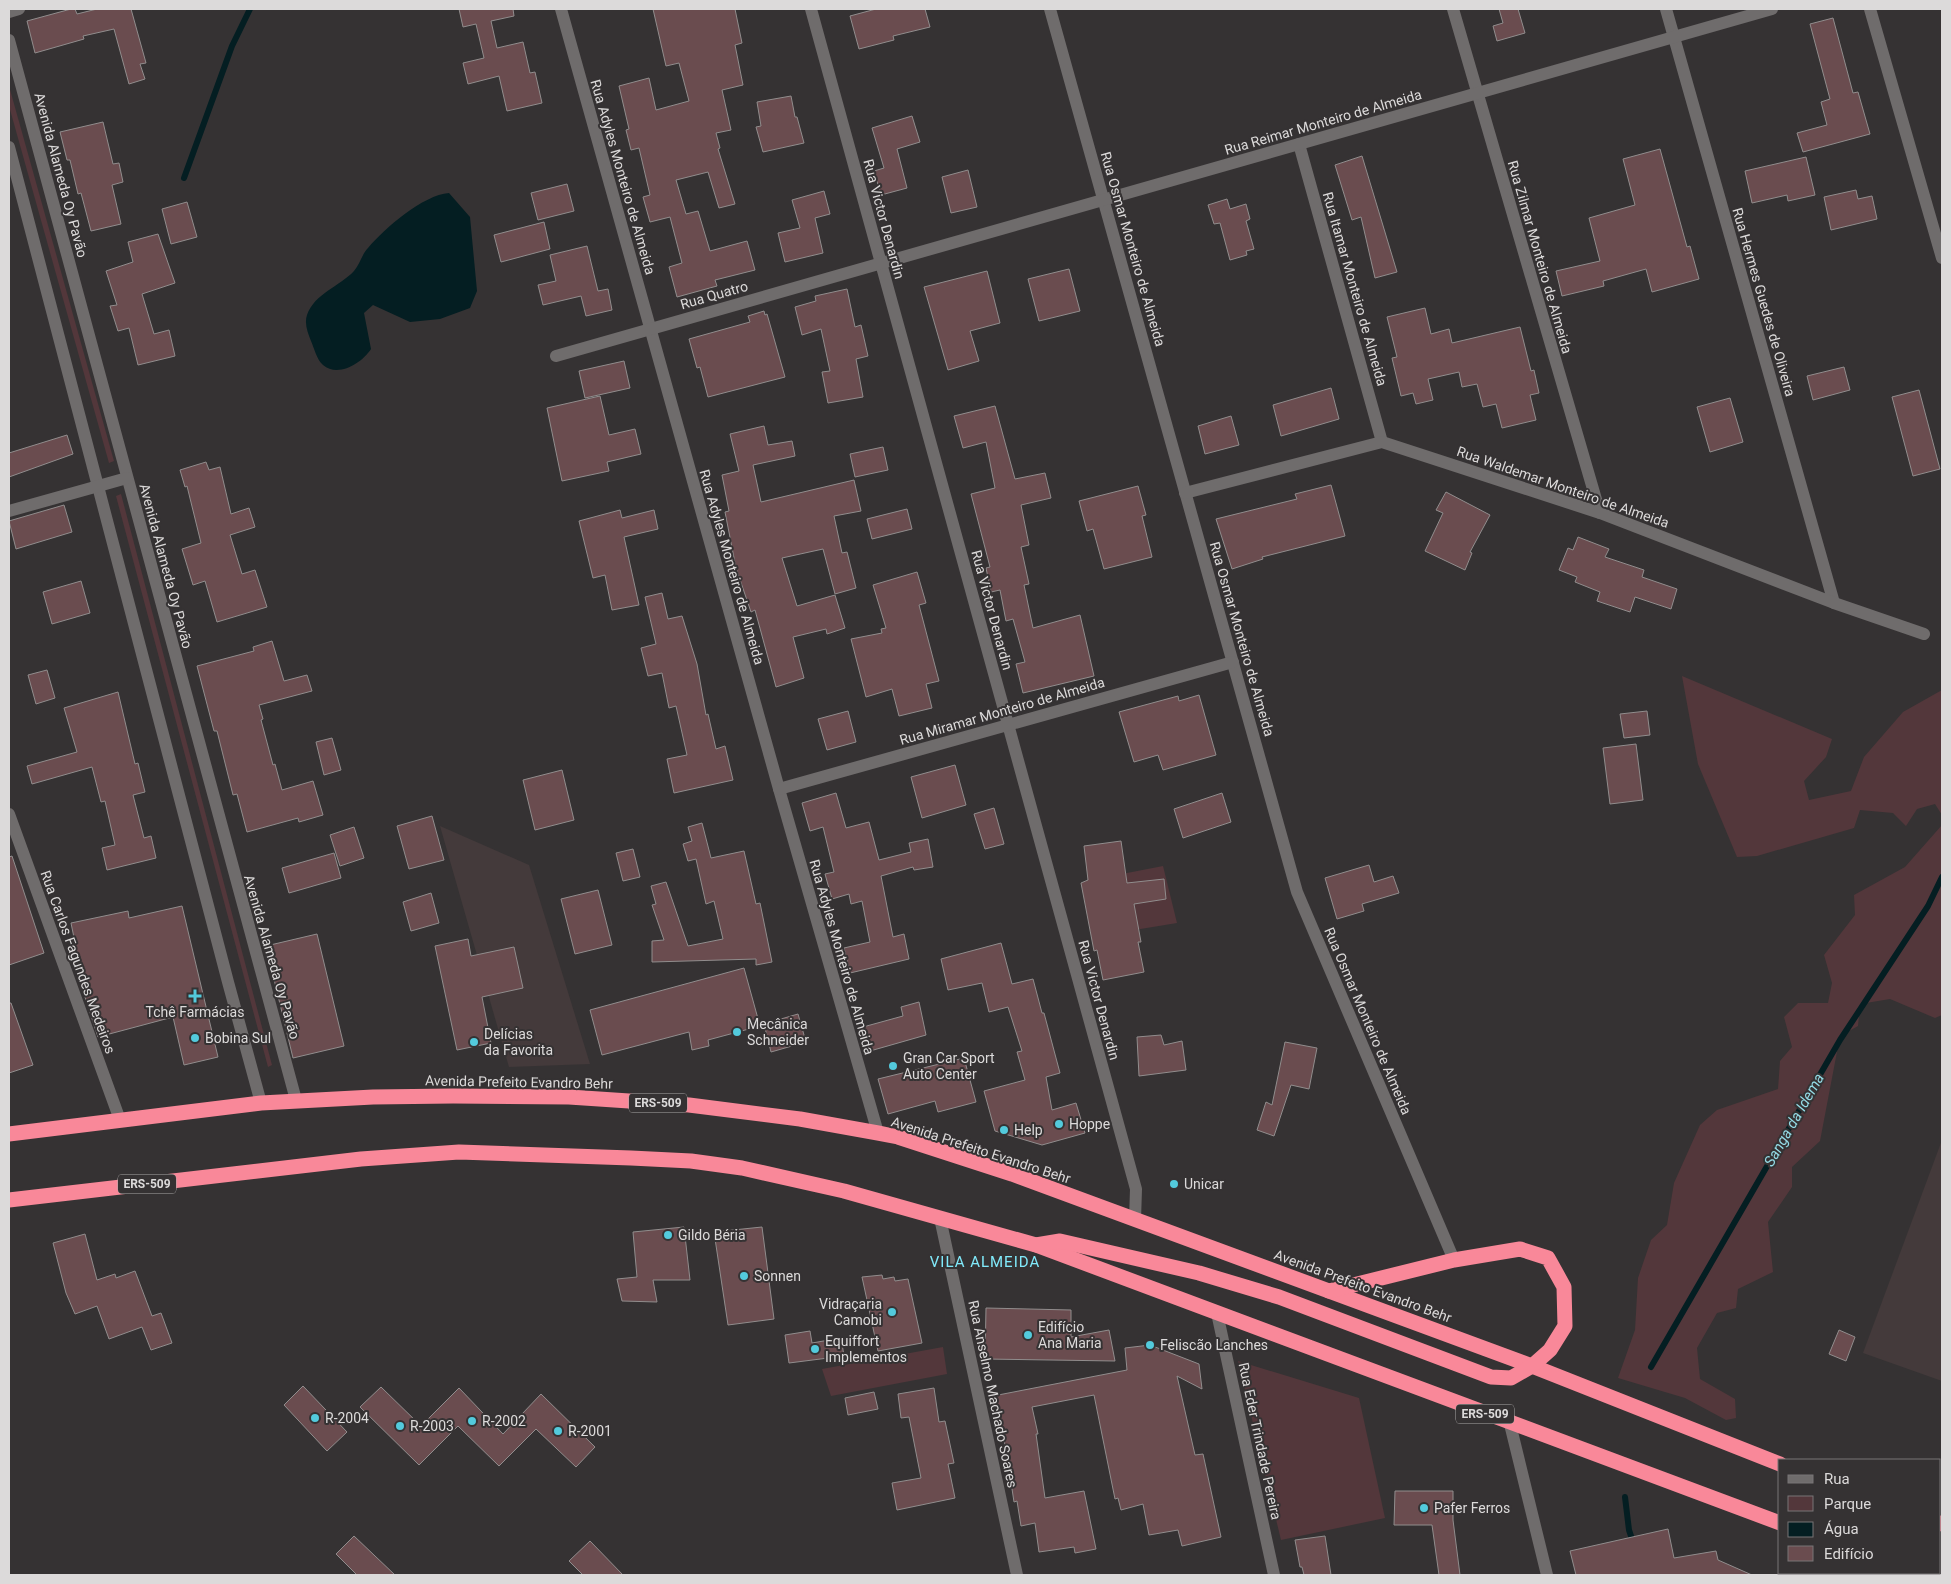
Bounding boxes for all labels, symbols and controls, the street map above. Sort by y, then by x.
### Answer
street label: Rua Adyles Monteiro de Almeida [587,78,659,276]
street label: Rua Reimar Monteiro de Almeida [1223,86,1423,158]
street label: Avenida Alameda Oy Pavão [31,91,91,259]
street label: Rua Osmar Monteiro de Almeida [1098,150,1168,348]
street label: Rua Victor Denardin [860,157,908,281]
street label: Rua Zilmar Monteiro de Almeida [1505,159,1575,355]
street label: Rua Itamar Monteiro de Almeida [1320,190,1390,388]
street label: Rua Hermes Guedes de Oliveira [1729,206,1799,398]
street label: Rua Quatro [678,278,750,312]
street label: Rua Waldemar Monteiro de Almeida [1455,443,1671,531]
street label: Rua Adyles Monteiro de Almeida [696,468,768,666]
street label: Avenida Alameda Oy Pavão [136,482,196,650]
street label: Rua Osmar Monteiro de Almeida [1207,540,1277,738]
street label: Rua Victor Denardin [968,548,1016,672]
street label: Rua Miramar Monteiro de Almeida [898,674,1106,748]
street label: Rua Adyles Monteiro de Almeida [806,858,878,1056]
street label: Rua Carlos Fagundes Medeiros [37,868,119,1056]
street label: Avenida Alameda Oy Pavão [241,873,303,1041]
street label: Rua Osmar Monteiro de Almeida [1321,925,1415,1117]
street label: Rua Victor Denardin [1075,938,1123,1062]
marker: Tchê Farmácias [189,990,201,1002]
place label: Tchê Farmácias [146,1004,244,1020]
place label: Mecânica Schneider [747,1016,809,1048]
place label: Delícias da Favorita [484,1026,553,1058]
marker: Mecânica Schneider [731,1026,743,1038]
place label: Bobina Sul [205,1030,271,1046]
marker: Bobina Sul [189,1032,201,1044]
marker: Delícias da Favorita [468,1036,480,1048]
place label: Gran Car Sport Auto Center [903,1050,995,1082]
marker: Gran Car Sport Auto Center [887,1060,899,1072]
water label: Sanga da Idema [1760,1070,1828,1170]
street label: Avenida Prefeito Evandro Behr [425,1072,613,1092]
road number: ERS-509 [629,1094,687,1112]
street label: Avenida Prefeito Evandro Behr [889,1113,1073,1187]
place label: Hoppe [1069,1116,1110,1132]
marker: Hoppe [1053,1118,1065,1130]
place label: Help [1014,1122,1043,1138]
marker: Help [998,1124,1010,1136]
road number: ERS-509 [118,1174,176,1194]
place label: Unicar [1184,1176,1224,1192]
marker: Unicar [1168,1178,1180,1190]
place label: Gildo Béria [678,1227,746,1243]
marker: Gildo Béria [662,1229,674,1241]
street label: Avenida Prefeito Evandro Behr [1272,1246,1454,1326]
district label: VILA ALMEIDA [930,1253,1040,1271]
place label: Sonnen [754,1268,801,1284]
marker: Sonnen [738,1270,750,1282]
place label: Vidraçaria Camobi [819,1296,882,1328]
street label: Rua Anselmo Machado Soares [965,1299,1021,1489]
marker: Vidraçaria Camobi [886,1306,898,1318]
place label: Edifício Ana Maria [1038,1319,1102,1351]
marker: Edifício Ana Maria [1022,1329,1034,1341]
place label: Equiffort Implementos [825,1333,907,1365]
place label: Feliscão Lanches [1160,1337,1268,1353]
marker: Feliscão Lanches [1144,1339,1156,1351]
marker: Equiffort Implementos [809,1343,821,1355]
street label: Rua Eder Trindade Pereira [1236,1361,1284,1521]
road number: ERS-509 [1456,1405,1514,1424]
place label: R-2004 [325,1410,369,1426]
marker: R-2004 [309,1412,321,1424]
place label: R-2002 [482,1413,526,1429]
marker: R-2002 [466,1415,478,1427]
place label: R-2003 [410,1418,454,1434]
marker: R-2003 [394,1420,406,1432]
place label: R-2001 [568,1423,612,1439]
marker: R-2001 [552,1425,564,1437]
legend [1778,1459,1941,1574]
text: Rua [1824,1470,1850,1488]
text: Parque [1824,1495,1871,1513]
place label: Pafer Ferros [1434,1500,1510,1516]
marker: Pafer Ferros [1418,1502,1430,1514]
text: Água [1824,1520,1859,1538]
text: Edifício [1824,1545,1873,1563]

